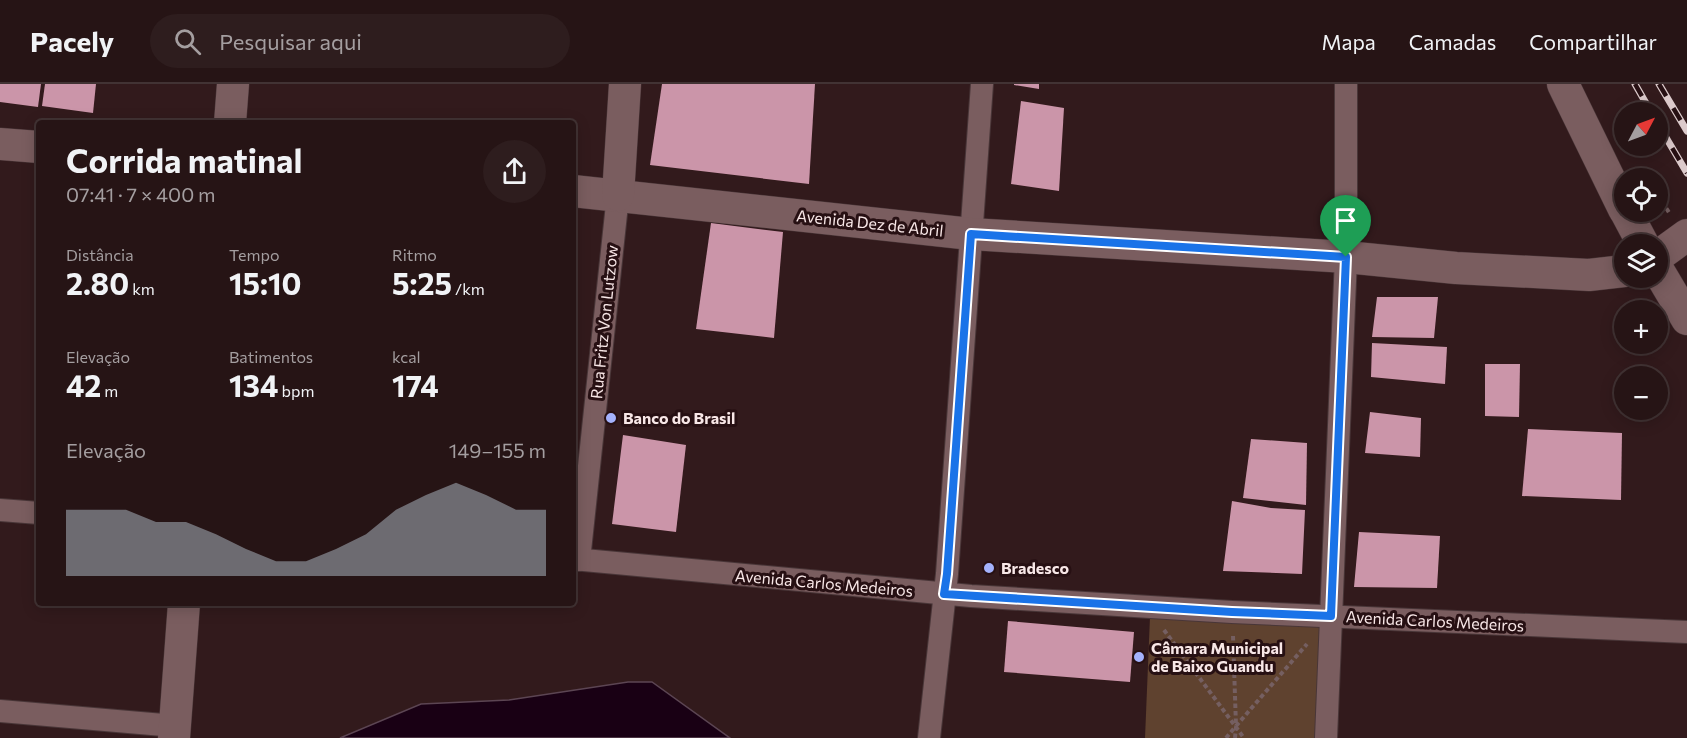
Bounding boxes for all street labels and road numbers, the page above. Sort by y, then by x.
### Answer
street label: Avenida Dez de Abril [796,205,945,240]
street label: Rua Fritz Von Lutzow [586,244,621,400]
street label: Avenida Carlos Medeiros [734,565,914,600]
street label: Avenida Carlos Medeiros [1345,606,1525,635]

